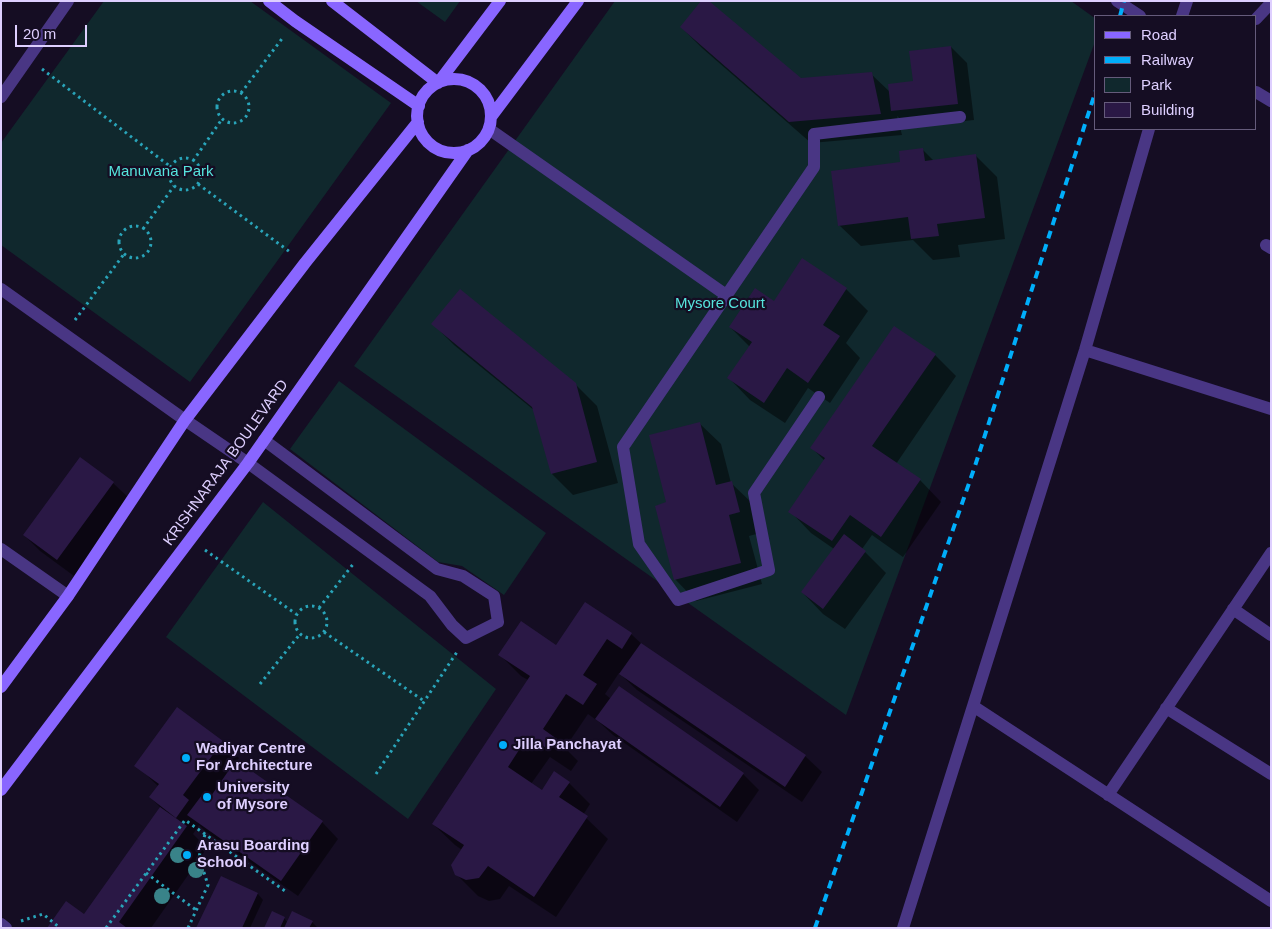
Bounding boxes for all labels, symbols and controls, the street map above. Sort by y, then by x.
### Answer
scale bar [18,15,90,47]
legend [1094,15,1257,130]
text: 20 m [23,25,56,42]
text: Road [1141,26,1177,43]
text: Railway [1141,51,1194,68]
text: Park [1141,76,1172,93]
text: Building [1141,101,1194,118]
park label: Manuvana Park [108,163,214,181]
park label: Mysore Court [675,295,765,313]
street label: KRISHNARAJA BOULEVARD [160,377,292,549]
place label: Jilla Panchayat [513,736,621,754]
marker: Jilla Panchayat [497,739,509,751]
place label: Wadiyar Centre For Architecture [196,740,313,775]
marker: Wadiyar Centre For Architecture [180,752,192,764]
place label: University of Mysore [217,779,290,814]
marker: University of Mysore [201,791,213,803]
place label: Arasu Boarding School [197,837,310,872]
marker: Arasu Boarding School [181,849,193,861]

